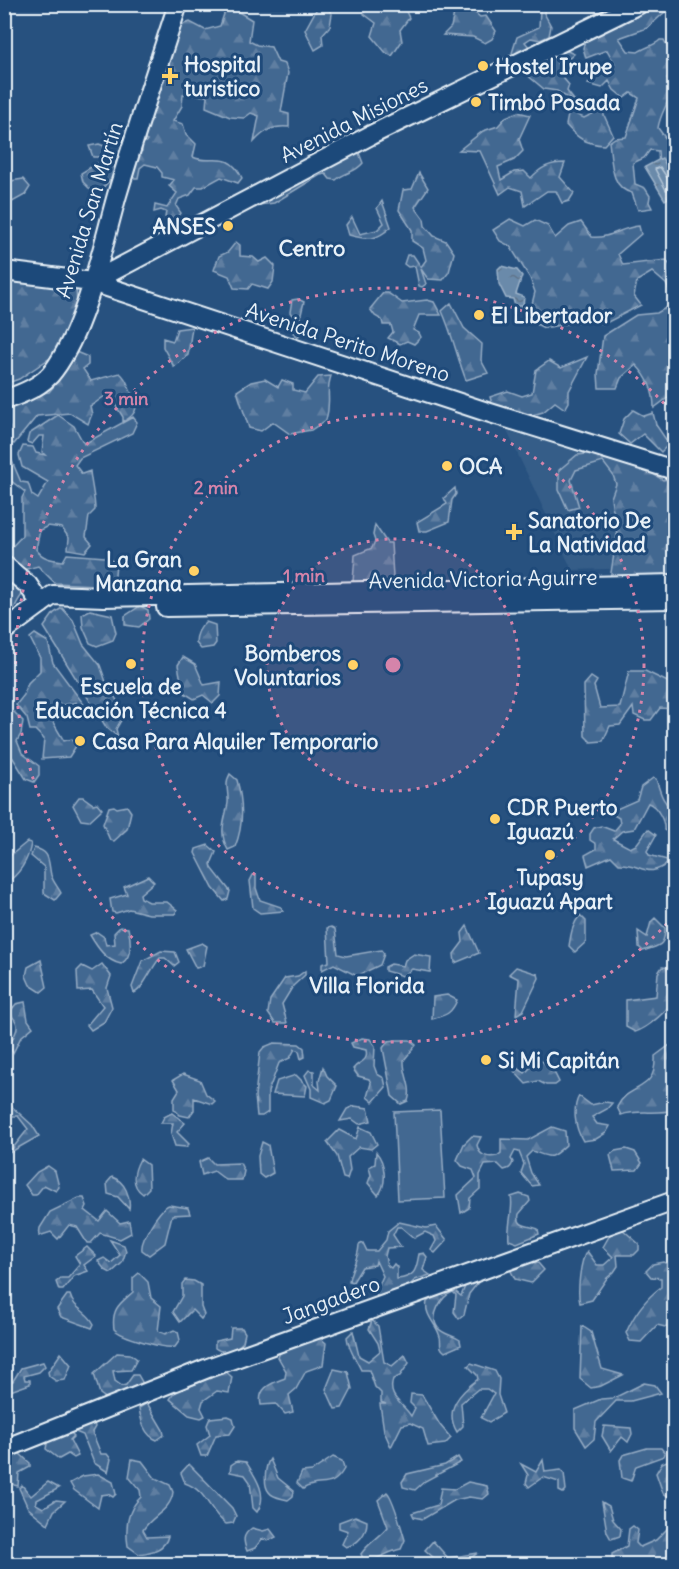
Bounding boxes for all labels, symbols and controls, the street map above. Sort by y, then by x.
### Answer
place label: Hospital turistico [184,51,261,102]
place label: Hostel Irupe [495,53,612,80]
marker: Hostel Irupe [476,59,490,73]
marker: Hospital turistico [161,67,179,85]
street label: Avenida Misiones [276,71,432,169]
place label: Timbó Posada [488,89,620,116]
marker: Timbó Posada [469,95,483,109]
street label: Avenida San Martín [49,118,129,302]
place label: ANSES [152,213,216,240]
marker: ANSES [221,219,235,233]
district label: Centro [279,234,345,262]
street label: Avenida Perito Moreno [242,296,454,388]
place label: El Libertador [491,302,613,329]
marker: El Libertador [472,308,486,322]
text: 3 min [104,387,149,410]
place label: OCA [459,453,503,480]
marker: OCA [440,459,454,473]
text: 2 min [194,476,239,499]
place label: Sanatorio De La Natividad [528,507,651,558]
marker: Sanatorio De La Natividad [505,523,523,541]
place label: La Gran Manzana [95,546,182,597]
marker: La Gran Manzana [187,564,201,578]
text: 1 min [283,564,325,587]
street label: Avenida Victoria Aguirre [368,564,598,594]
place label: Bomberos Voluntarios [234,640,341,691]
centre of rings [383,655,403,675]
marker: Escuela de Educación Técnica 4 [124,657,138,671]
marker: Bomberos Voluntarios [346,658,360,672]
place label: Escuela de Educación Técnica 4 [35,673,227,724]
place label: Casa Para Alquiler Temporario [92,728,379,755]
marker: Casa Para Alquiler Temporario [73,734,87,748]
place label: CDR Puerto Iguazú [507,794,618,845]
marker: CDR Puerto Iguazú [488,812,502,826]
marker: Tupasy Iguazú Apart [543,848,557,862]
place label: Tupasy Iguazú Apart [487,864,613,915]
district label: Villa Florida [309,971,425,999]
place label: Si Mi Capitán [498,1047,620,1074]
marker: Si Mi Capitán [479,1053,493,1067]
street label: Jangadero [278,1270,384,1330]

